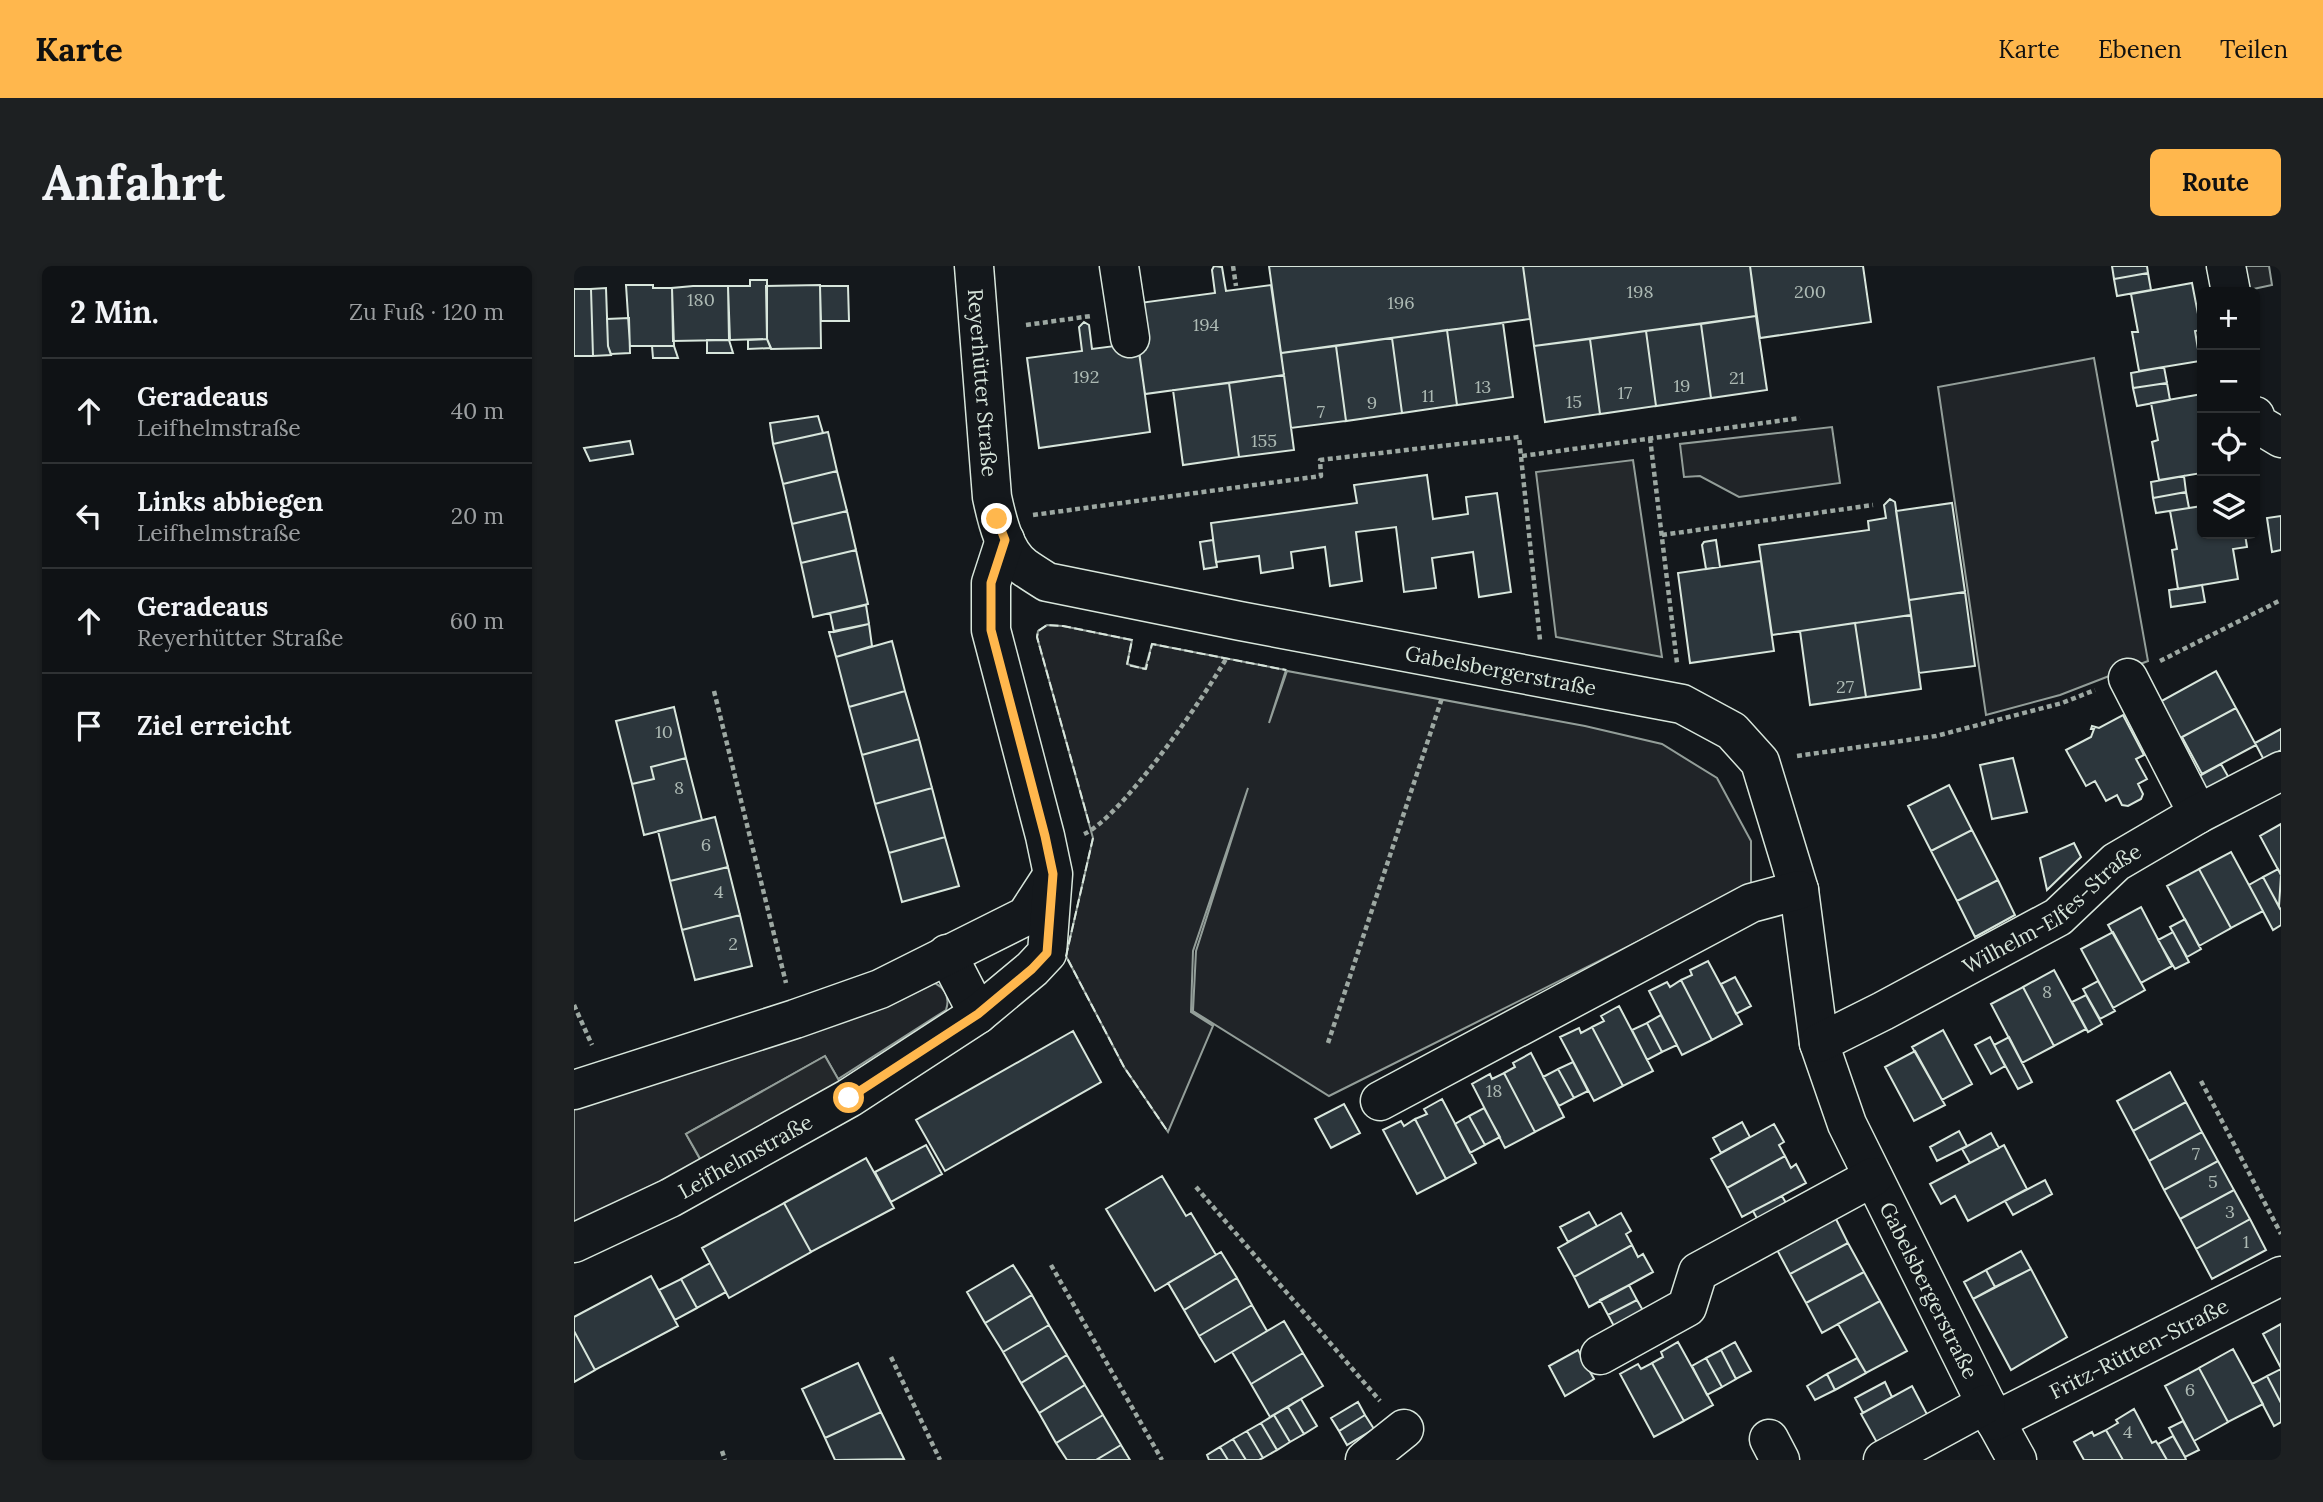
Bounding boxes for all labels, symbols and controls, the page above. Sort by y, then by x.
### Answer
text: Karte [35,28,123,70]
text: Karte [1998,34,2060,65]
text: Ebenen [2098,34,2182,65]
text: Teilen [2220,34,2288,65]
button: Route [2150,149,2281,216]
text: Anfahrt [42,151,225,213]
house number: 198 [1626,280,1654,303]
house number: 200 [1794,280,1826,303]
map controls [2197,287,2260,539]
button: + [2197,287,2260,350]
house number: 180 [687,288,715,311]
street label: Reyerhütter Straße [962,288,1004,478]
house number: 196 [1387,291,1415,314]
text: 2 Min. [70,293,159,331]
text: Zu Fuß · 120 m [349,297,504,326]
house number: 194 [1193,313,1220,336]
button: − [2197,350,2260,413]
house number: 192 [1073,365,1099,388]
house number: 21 [1729,366,1745,389]
house number: 19 [1674,374,1690,397]
house number: 13 [1475,375,1491,398]
text: Geradeaus [137,380,268,413]
house number: 17 [1618,381,1632,404]
house number: 11 [1421,384,1435,407]
house number: 15 [1566,390,1582,413]
house number: 9 [1367,391,1377,414]
icon: ahead [70,392,108,430]
text: 40 m [451,396,504,425]
house number: 7 [1317,400,1325,423]
text: Leifhelmstraße [137,413,301,442]
button: locate [2197,413,2260,476]
house number: 155 [1251,429,1277,452]
button: layers [2197,476,2260,539]
text: Links abbiegen [137,485,323,518]
icon: left [70,497,108,535]
text: 20 m [451,501,504,530]
route end [981,503,1012,534]
text: Leifhelmstraße [137,518,301,547]
text: Geradeaus [137,590,268,623]
icon: ahead [70,602,108,640]
text: 60 m [450,606,504,635]
text: Reyerhütter Straße [137,623,344,652]
street label: Gabelsbergerstraße [1403,639,1599,701]
house number: 27 [1836,675,1854,698]
icon: arrive [70,707,108,745]
text: Ziel erreicht [137,709,291,742]
house number: 10 [655,720,673,743]
house number: 8 [674,776,684,799]
house number: 6 [701,833,711,856]
street label: Wilhelm-Elfes-Straße [1958,837,2146,979]
house number: 4 [714,880,724,903]
house number: 2 [728,932,738,955]
house number: 8 [2042,980,2052,1003]
house number: 18 [1486,1079,1502,1102]
route start [833,1082,864,1113]
street label: Leifhelmstraße [673,1108,817,1204]
house number: 7 [2192,1142,2200,1165]
house number: 5 [2208,1170,2218,1193]
street label: Gabelsbergerstraße [1874,1197,1985,1383]
house number: 3 [2225,1200,2235,1223]
house number: 1 [2243,1230,2249,1253]
street label: Fritz-Rütten-Straße [2045,1292,2233,1405]
house number: 6 [2185,1378,2195,1401]
house number: 4 [2123,1420,2133,1443]

